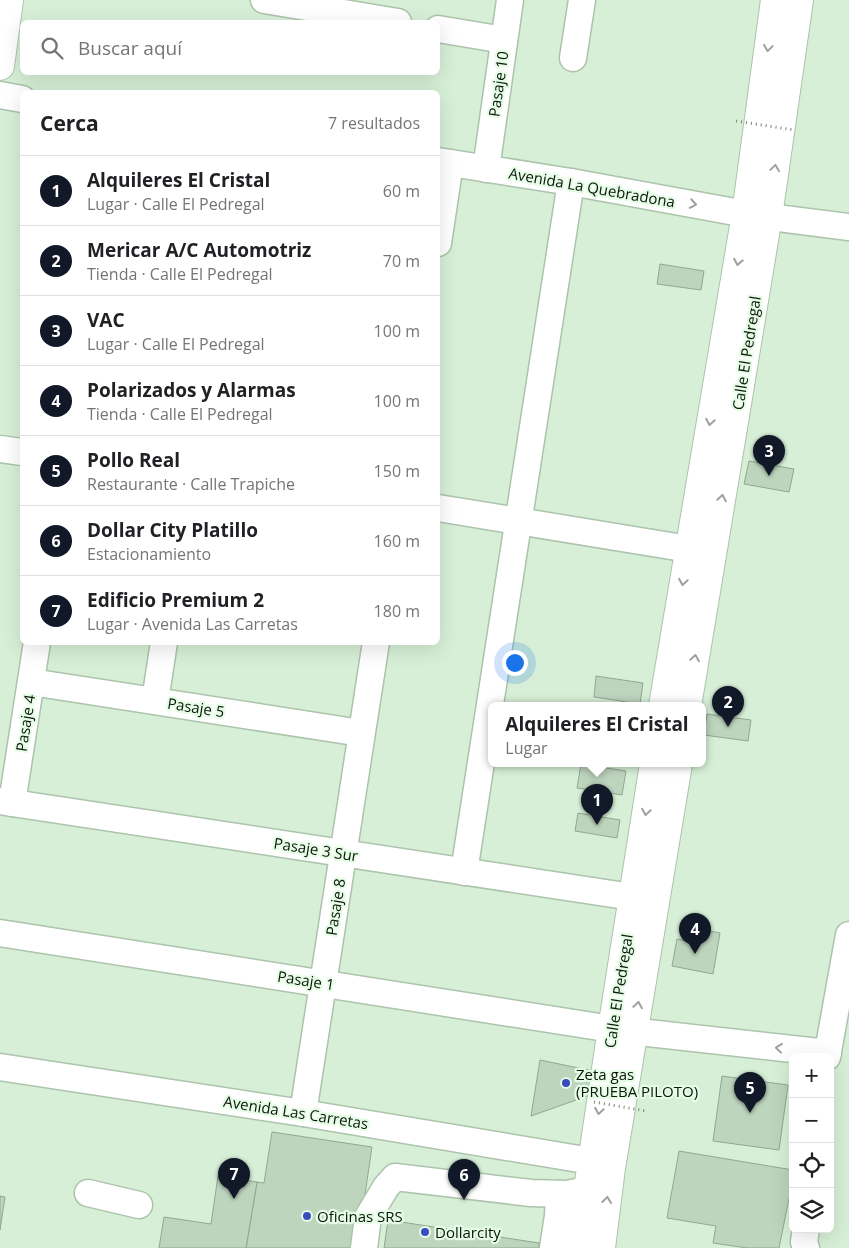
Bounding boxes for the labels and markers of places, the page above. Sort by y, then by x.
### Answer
pin: 3 [753,435,785,476]
pin: 2 [712,686,744,727]
pin: 1 [581,784,613,825]
pin: 4 [679,913,711,954]
place label: Zeta gas (PRUEBA PILOTO) [576,1064,698,1101]
pin: 5 [734,1072,766,1113]
marker: Zeta gas (PRUEBA PILOTO) [560,1077,572,1089]
pin: 7 [218,1158,250,1199]
pin: 6 [448,1159,480,1200]
place label: Oficinas SRS [317,1206,403,1226]
marker: Oficinas SRS [301,1210,313,1222]
place label: Dollarcity [435,1222,501,1242]
marker: Dollarcity [419,1226,431,1238]

